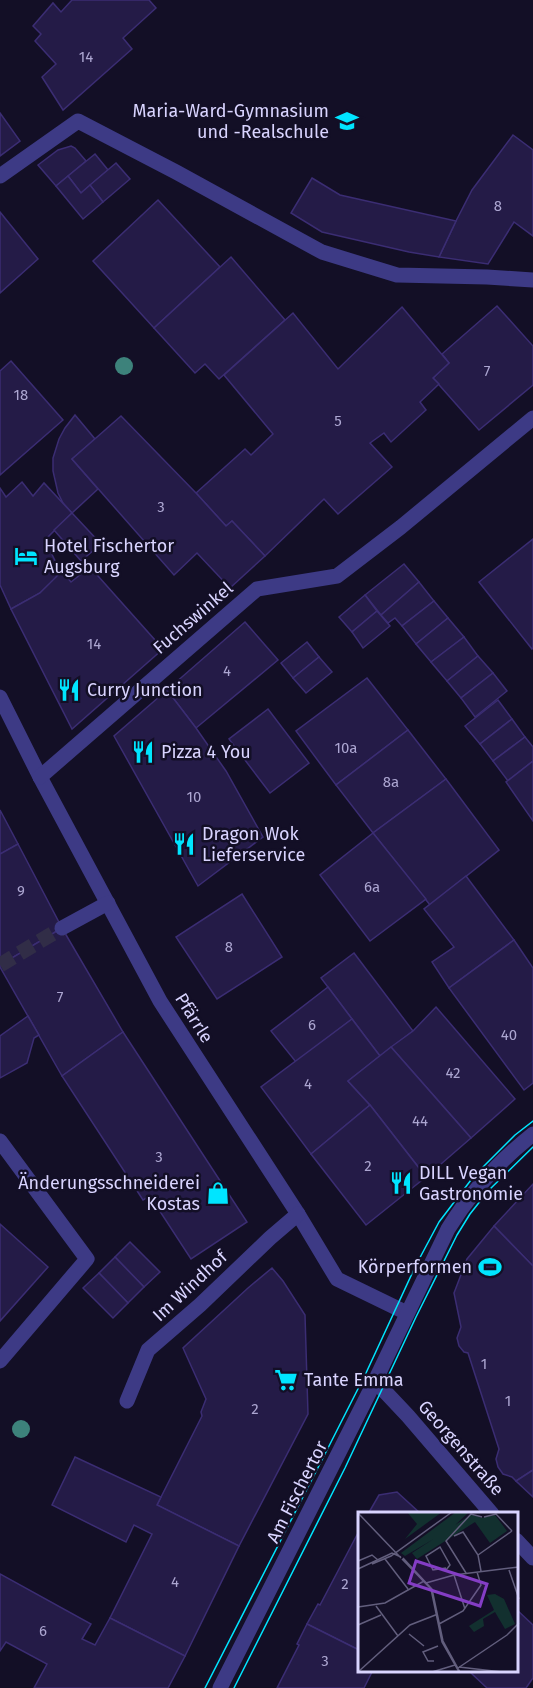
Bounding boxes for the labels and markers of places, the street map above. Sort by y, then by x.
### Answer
place label: Maria-Ward-Gymnasium und -Realschule [133,100,329,143]
school or university icon: Maria-Ward-Gymnasium und -Realschule [334,108,360,134]
place label: Hotel Fischertor Augsburg [44,535,174,578]
hotel icon: Hotel Fischertor Augsburg [13,543,39,569]
restaurant icon: Curry Junction [56,677,82,703]
place label: Curry Junction [87,679,203,701]
restaurant icon: Pizza 4 You [130,739,156,765]
place label: Pizza 4 You [161,741,251,763]
place label: Dragon Wok Lieferservice [202,823,305,866]
restaurant icon: Dragon Wok Lieferservice [171,831,197,857]
place label: DILL Vegan Gastronomie [419,1162,523,1205]
restaurant icon: DILL Vegan Gastronomie [388,1170,414,1196]
place label: Änderungsschneiderei Kostas [18,1172,200,1215]
shop icon: Änderungsschneiderei Kostas [205,1180,231,1206]
sports icon: Körperformen [477,1254,503,1280]
place label: Körperformen [358,1256,472,1278]
supermarket icon: Tante Emma [273,1367,299,1393]
place label: Tante Emma [304,1369,404,1391]

